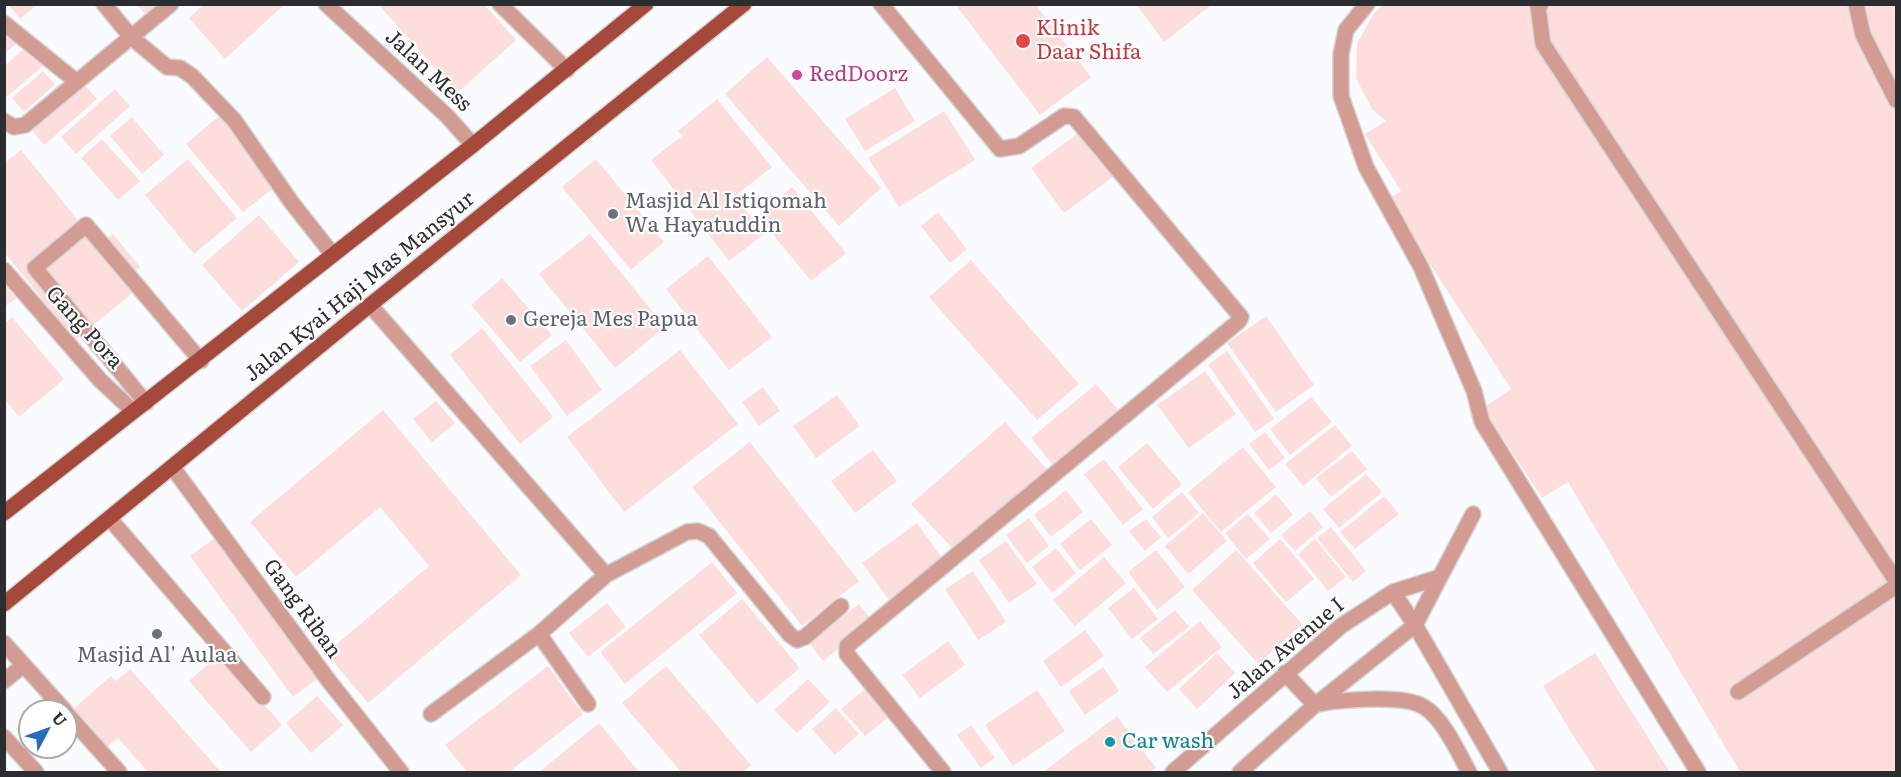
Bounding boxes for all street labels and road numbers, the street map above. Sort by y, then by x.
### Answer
street label: Jalan Mess [380,25,476,117]
street label: Jalan Kyai Haji Mas Mansyur [240,186,480,388]
street label: Gang Pora [40,281,128,375]
street label: Gang Riban [258,555,346,663]
street label: Jalan Avenue I [1222,593,1350,705]

